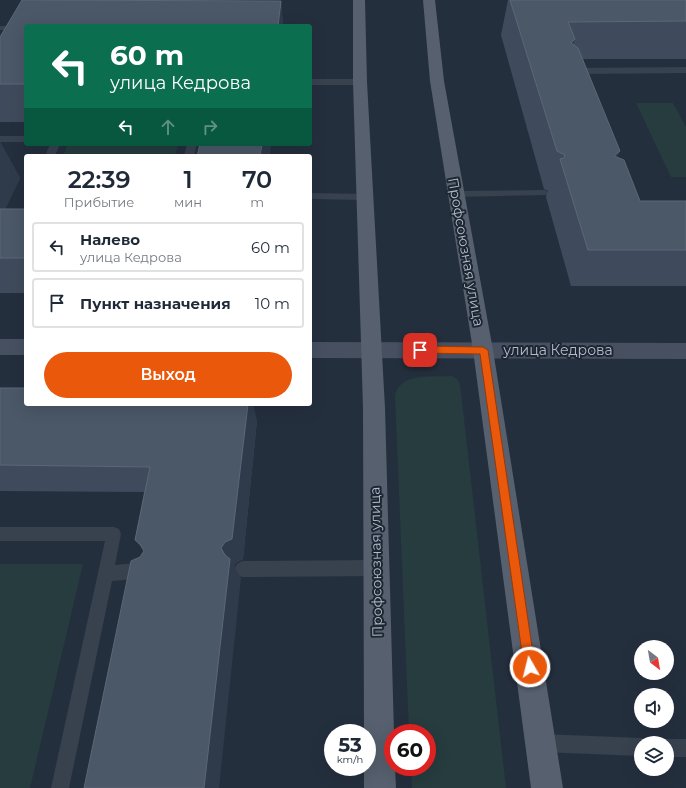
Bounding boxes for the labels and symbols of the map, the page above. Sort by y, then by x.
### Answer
street label: Профсоюзная улица [444,176,488,328]
pin [403,333,437,367]
street label: улица Кедрова [502,341,613,359]
street label: Профсоюзная улица [366,486,386,638]
north arrow [634,640,674,680]
position arrow [509,646,551,688]
speed limit sign: 60 [384,724,436,776]

